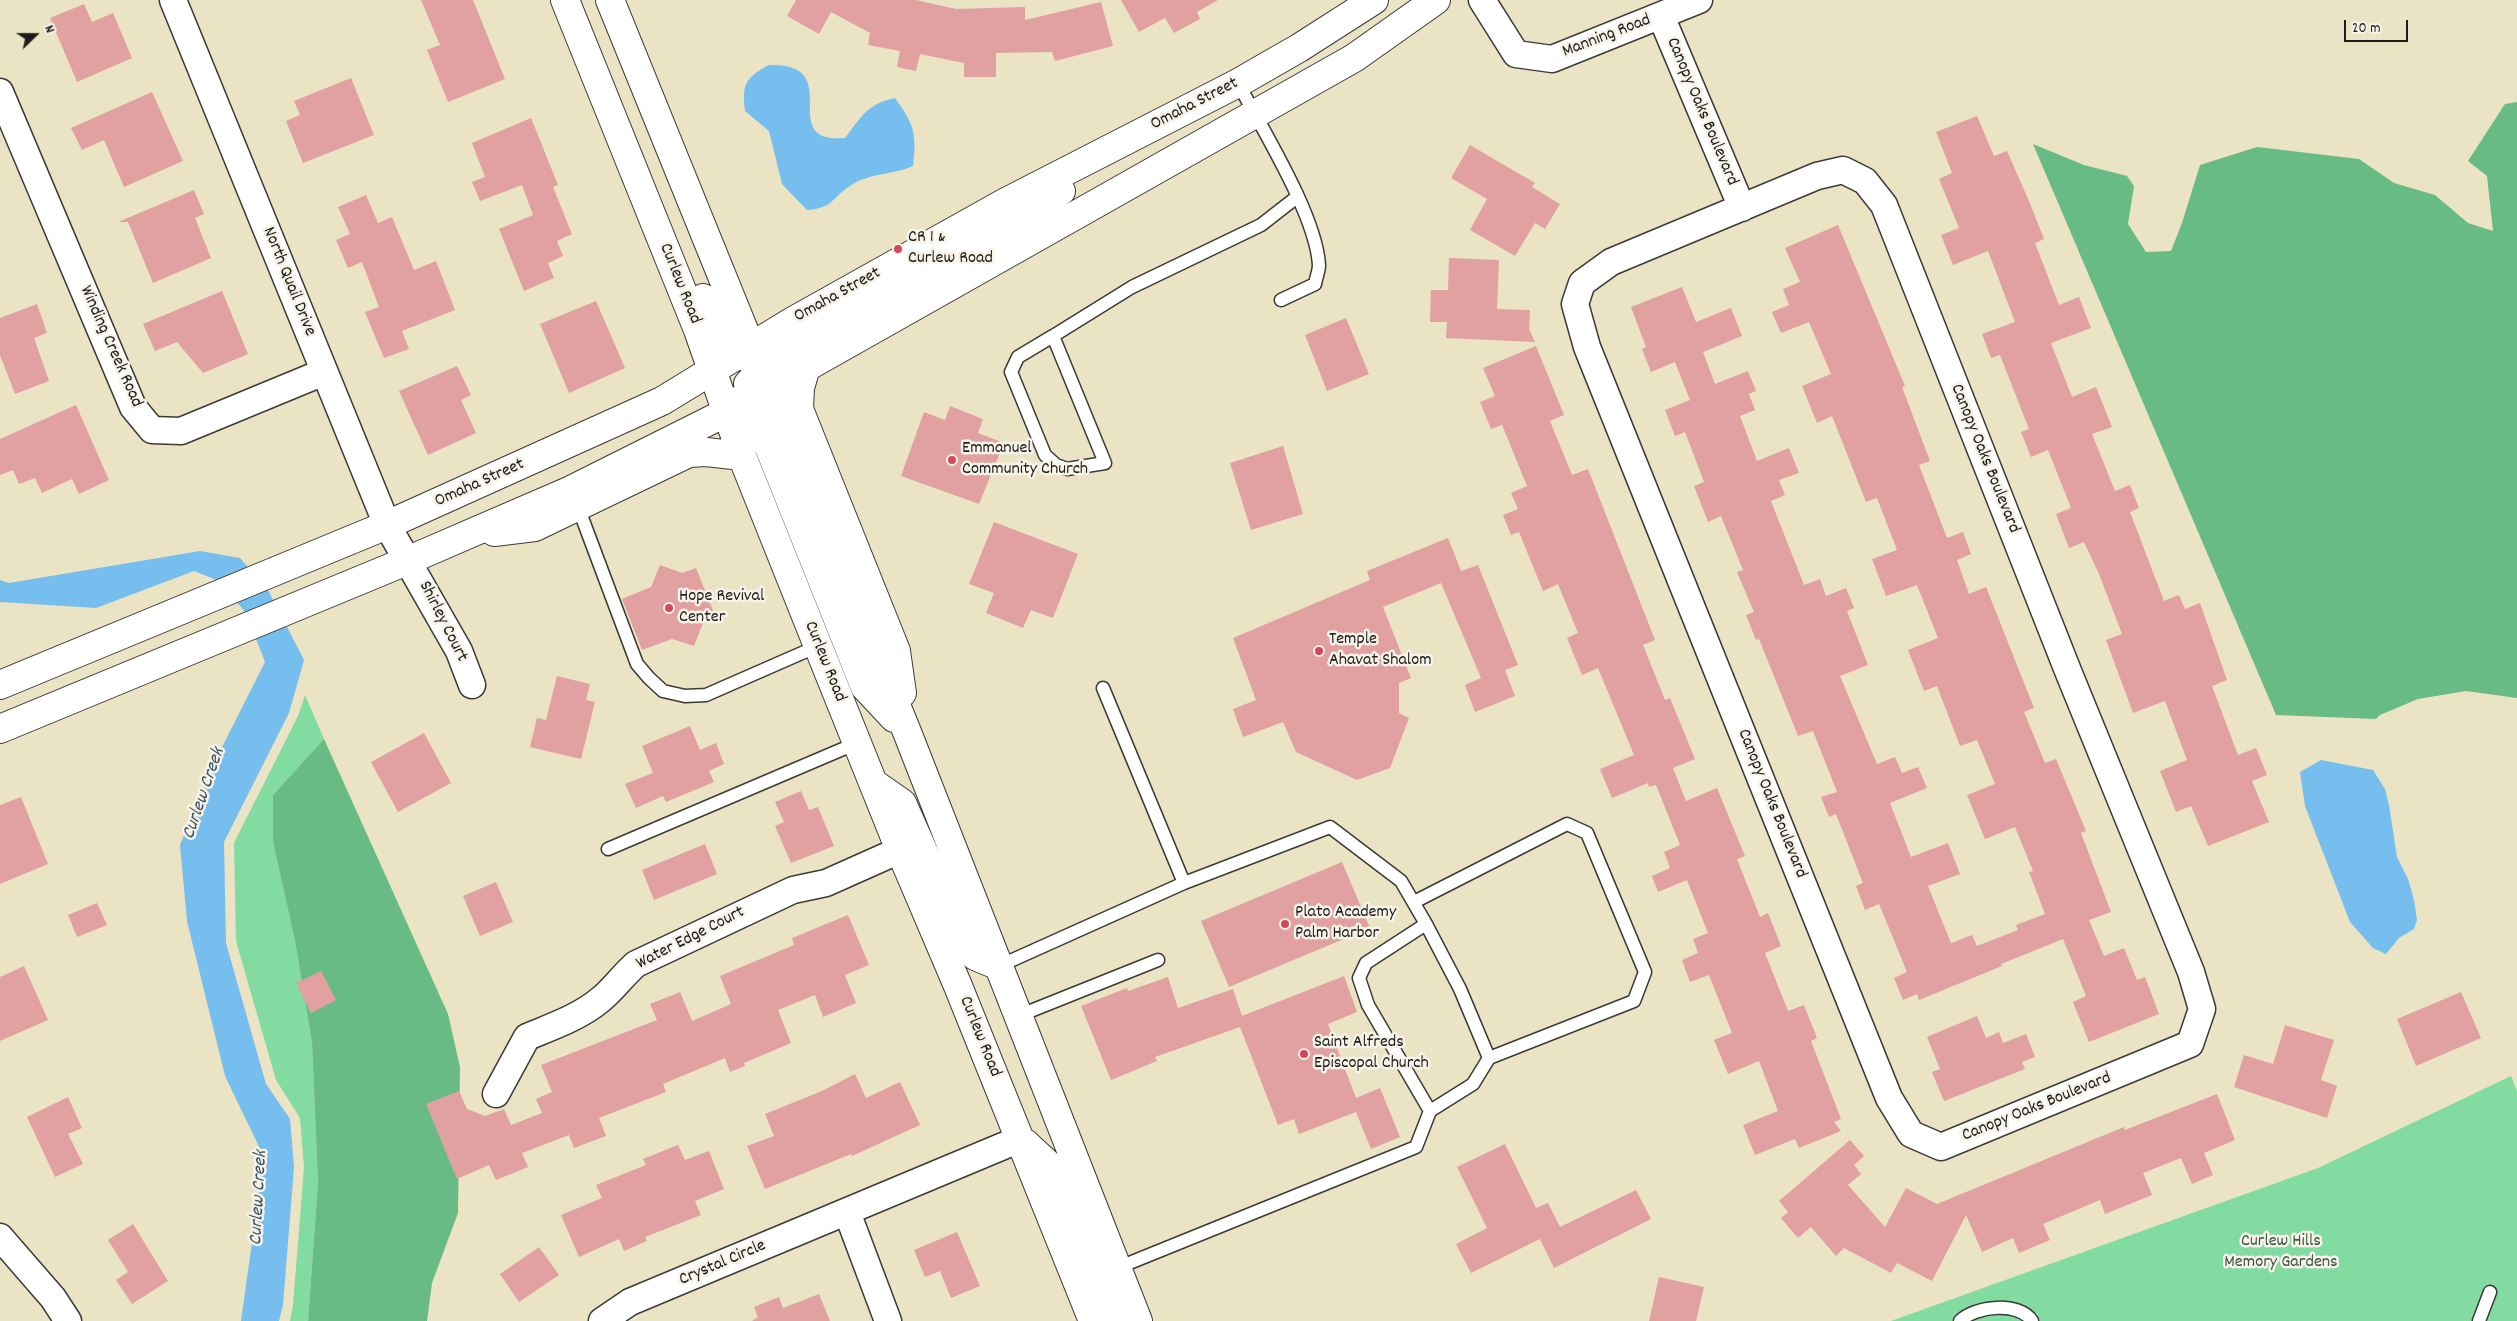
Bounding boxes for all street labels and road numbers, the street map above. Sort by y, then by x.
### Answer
street label: Manning Road [1560,10,1654,64]
street label: Canopy Oaks Boulevard [1660,35,1742,189]
street label: Omaha Street [1147,74,1243,136]
street label: North Quail Drive [256,224,320,340]
street label: Curlew Road [653,241,705,327]
street label: Omaha Street [791,263,885,329]
street label: Winding Creek Road [74,283,146,411]
street label: Canopy Oaks Boulevard [1944,381,2024,537]
street label: Omaha Street [432,455,528,513]
street label: Shirley Court [412,578,472,666]
street label: Curlew Road [798,619,850,705]
street label: Canopy Oaks Boulevard [1731,726,1811,882]
street label: Water Edge Court [633,902,749,976]
street label: Curlew Road [953,994,1005,1080]
street label: Canopy Oaks Boulevard [1959,1068,2115,1148]
street label: Crystal Circle [676,1236,770,1292]

